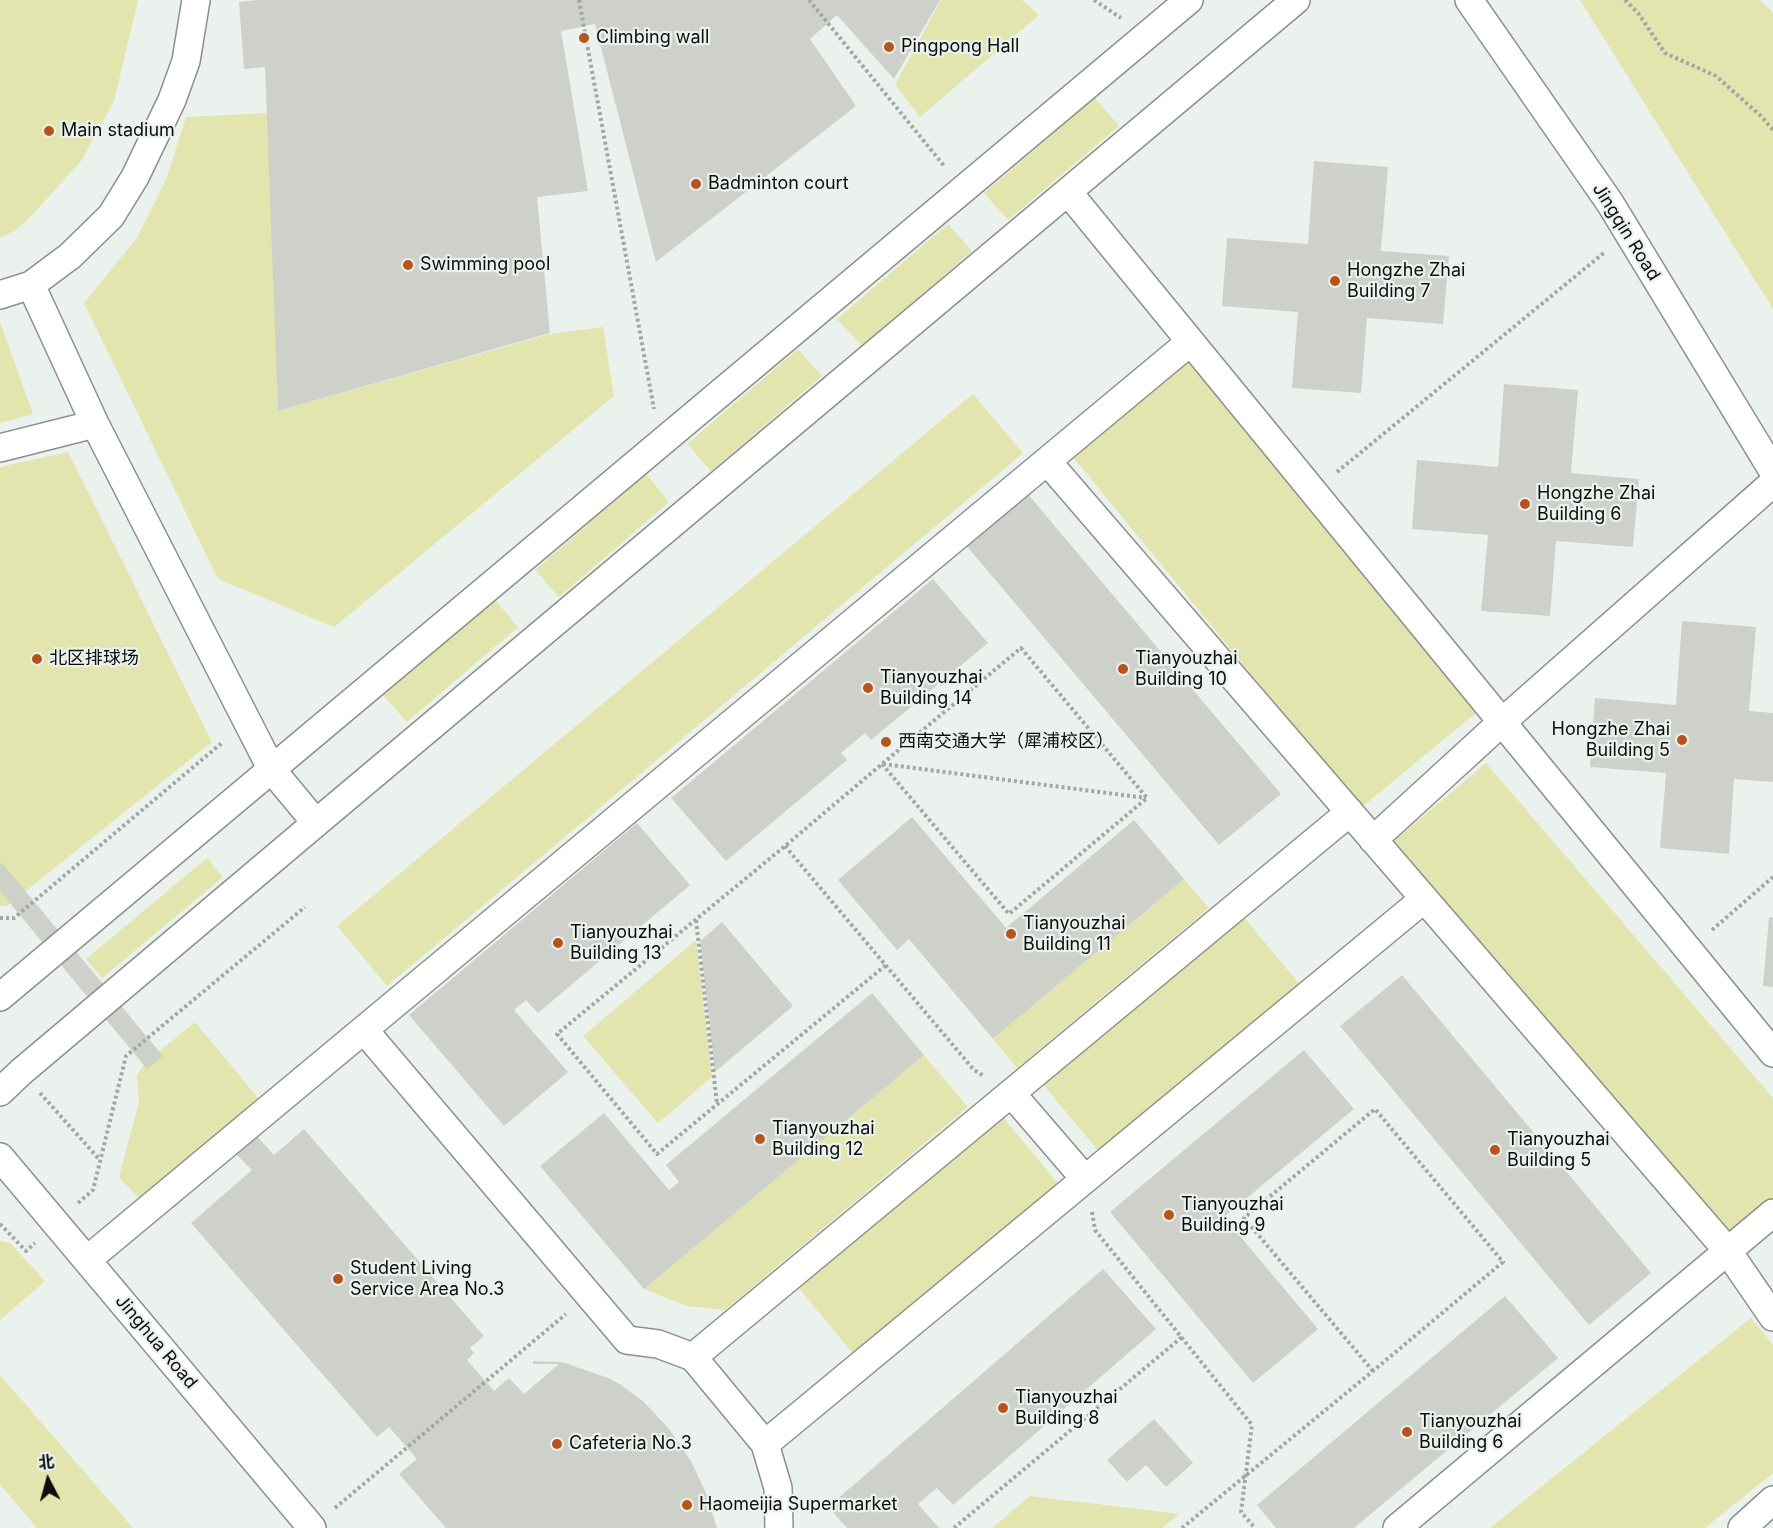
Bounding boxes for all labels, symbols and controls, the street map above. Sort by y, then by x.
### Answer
place label: Climbing wall [596,27,709,49]
marker: Climbing wall [577,31,591,45]
place label: Pingpong Hall [901,36,1019,58]
marker: Pingpong Hall [882,40,896,54]
place label: Main stadium [61,120,175,142]
marker: Main stadium [42,124,56,138]
place label: Badminton court [708,173,849,195]
marker: Badminton court [689,177,703,191]
street label: Jingqin Road [1587,179,1665,285]
place label: Swimming pool [420,254,550,276]
marker: Swimming pool [401,258,415,272]
place label: Hongzhe Zhai Building 7 [1347,260,1465,302]
marker: Hongzhe Zhai Building 7 [1328,274,1342,288]
place label: Hongzhe Zhai Building 6 [1537,483,1655,526]
marker: Hongzhe Zhai Building 6 [1518,497,1532,511]
place label: 北区排球场 [49,648,139,670]
place label: Tianyouzhai Building 10 [1135,648,1238,690]
marker: 北区排球场 [30,652,44,666]
marker: Tianyouzhai Building 10 [1116,662,1130,676]
place label: Tianyouzhai Building 14 [880,667,983,710]
marker: Tianyouzhai Building 14 [861,681,875,695]
place label: Hongzhe Zhai Building 5 [1552,719,1670,762]
place label: 西南交通大学（犀浦校区） [898,731,1114,753]
marker: Hongzhe Zhai Building 5 [1675,733,1689,747]
marker: 西南交通大学（犀浦校区） [879,735,893,749]
place label: Tianyouzhai Building 11 [1023,913,1126,956]
place label: Tianyouzhai Building 13 [570,922,673,964]
marker: Tianyouzhai Building 11 [1004,927,1018,941]
marker: Tianyouzhai Building 13 [551,936,565,950]
place label: Tianyouzhai Building 12 [772,1118,875,1160]
place label: Tianyouzhai Building 5 [1507,1129,1610,1172]
marker: Tianyouzhai Building 12 [753,1132,767,1146]
marker: Tianyouzhai Building 5 [1488,1143,1502,1157]
place label: Tianyouzhai Building 9 [1181,1194,1284,1236]
marker: Tianyouzhai Building 9 [1162,1208,1176,1222]
place label: Student Living Service Area No.3 [350,1258,504,1300]
marker: Student Living Service Area No.3 [331,1272,345,1286]
street label: Jinghua Road [110,1291,202,1393]
place label: Tianyouzhai Building 8 [1015,1387,1118,1430]
marker: Tianyouzhai Building 8 [996,1401,1010,1415]
place label: Tianyouzhai Building 6 [1419,1411,1522,1454]
marker: Tianyouzhai Building 6 [1400,1425,1414,1439]
place label: Cafeteria No.3 [569,1433,692,1455]
marker: Cafeteria No.3 [550,1437,564,1451]
north arrow [18,1450,78,1510]
text: 北 [37,1451,55,1473]
place label: Haomeijia Supermarket [699,1494,897,1516]
marker: Haomeijia Supermarket [680,1498,694,1512]

